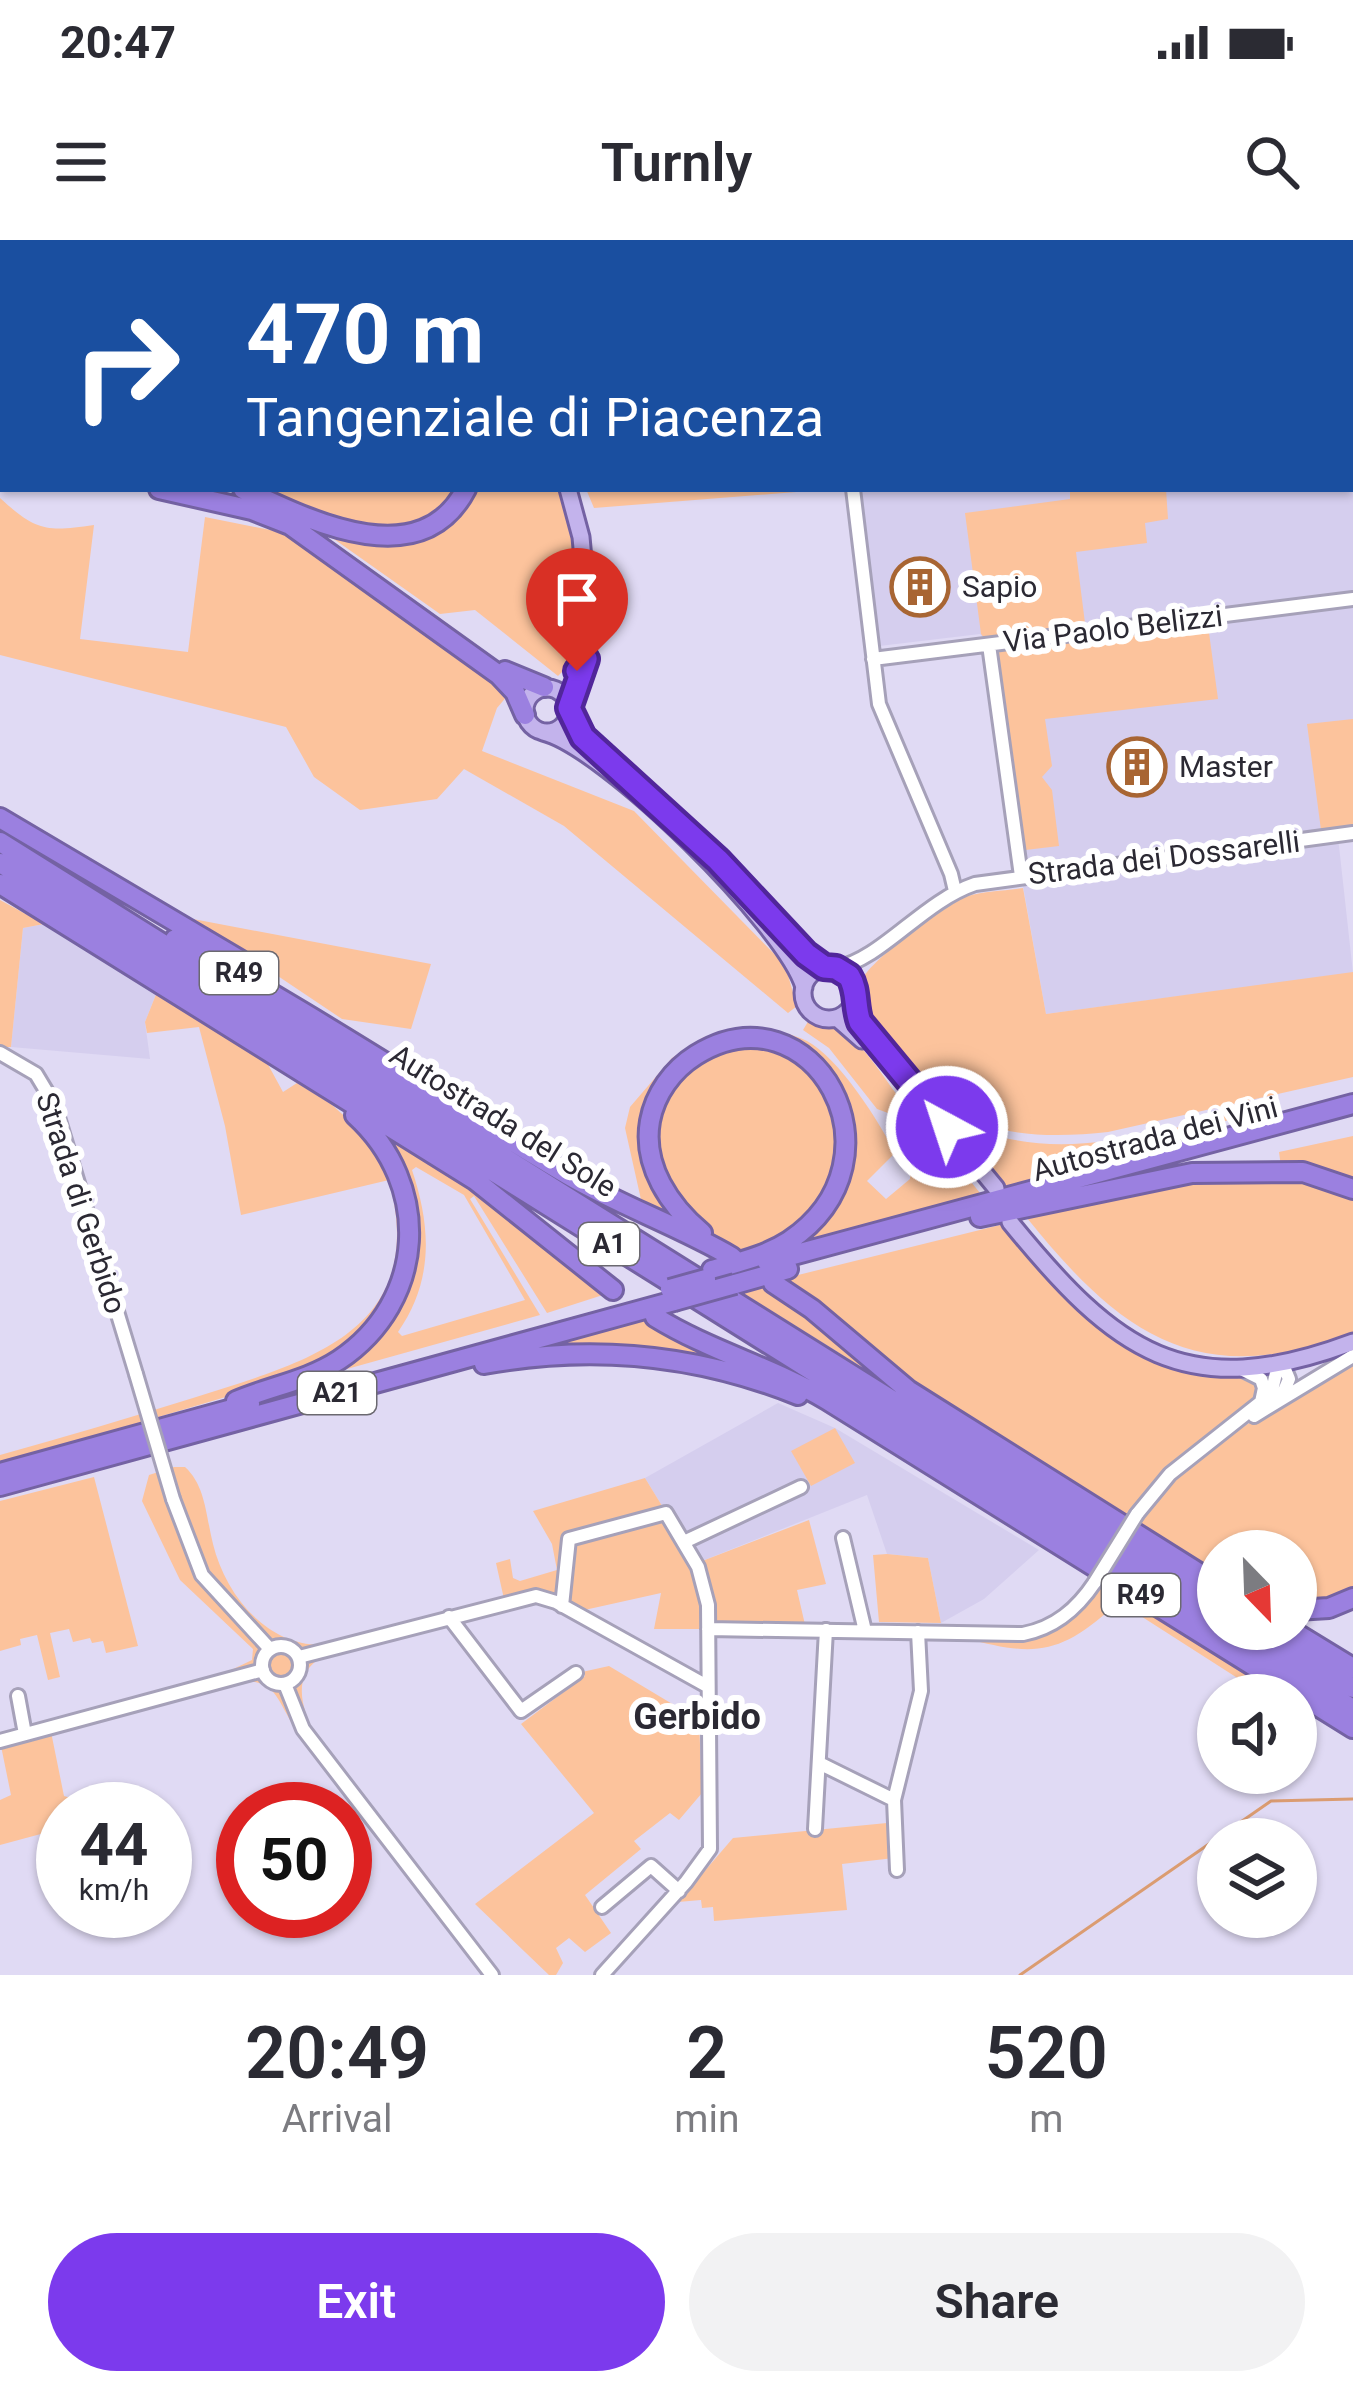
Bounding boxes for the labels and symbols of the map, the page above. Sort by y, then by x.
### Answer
pin [526,548,628,671]
building icon: Sapio [889,556,951,618]
place label: Sapio [962,569,1037,604]
street label: Via Paolo Belizzi [1001,598,1224,659]
building icon: Master [1106,736,1168,798]
place label: Master [1179,749,1273,784]
street label: Strada dei Dossarelli [1026,823,1302,892]
road number: R49 [200,952,278,994]
street label: Autostrada del Sole [384,1037,623,1204]
position arrow [884,1064,1010,1190]
street label: Strada di Gerbido [29,1088,134,1318]
street label: Autostrada dei Vini [1028,1089,1281,1188]
road number: A1 [579,1223,639,1265]
road number: A21 [298,1372,376,1414]
north arrow [1197,1530,1317,1650]
road number: R49 [1102,1574,1180,1616]
district label: Gerbido [633,1696,761,1738]
speed limit sign: 50 [216,1782,372,1938]

